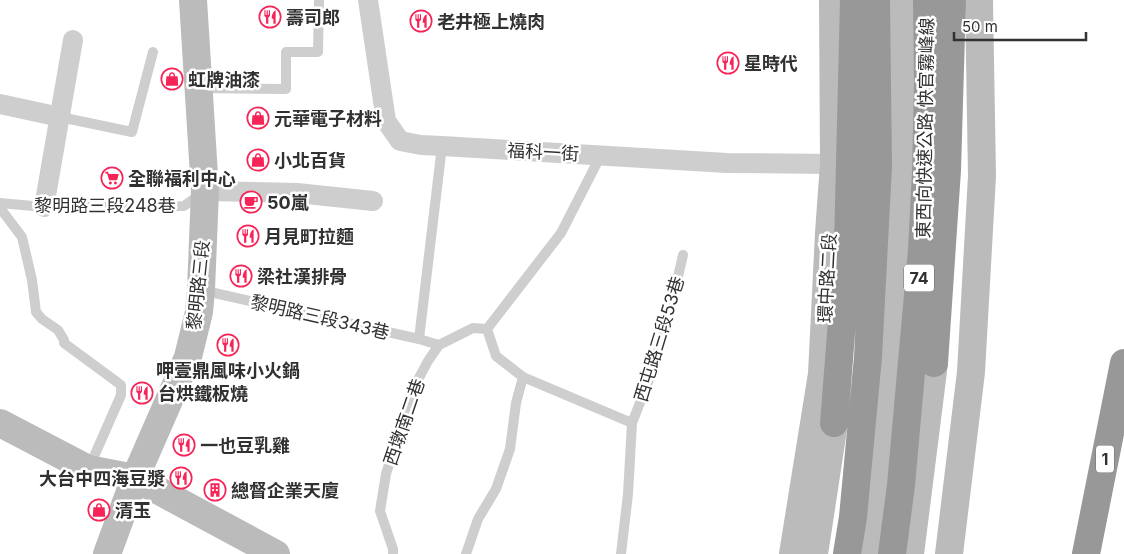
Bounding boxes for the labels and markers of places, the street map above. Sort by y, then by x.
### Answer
restaurant icon: 壽司郎 [258,5,282,29]
place label: 壽司郎 [286,7,340,28]
restaurant icon: 老井極上燒肉 [409,9,433,33]
place label: 老井極上燒肉 [437,11,545,32]
restaurant icon: 星時代 [716,51,740,75]
place label: 星時代 [744,53,798,74]
shop icon: 虹牌油漆 [160,67,184,91]
place label: 虹牌油漆 [188,69,260,90]
shop icon: 元華電子材料 [246,106,270,130]
place label: 元華電子材料 [274,108,382,129]
shop icon: 小北百貨 [246,148,270,172]
place label: 小北百貨 [274,150,346,171]
supermarket icon: 全聯福利中心 [100,166,124,190]
place label: 全聯福利中心 [128,168,236,189]
cafe icon: 50嵐 [239,190,263,214]
place label: 50嵐 [267,192,309,213]
restaurant icon: 月見町拉麵 [236,224,260,248]
place label: 月見町拉麵 [264,226,354,247]
restaurant icon: 梁社漢排骨 [229,264,253,288]
place label: 梁社漢排骨 [257,266,347,287]
restaurant icon: 呷壹鼎風味小火鍋 [216,333,240,357]
place label: 呷壹鼎風味小火鍋 [156,360,300,381]
restaurant icon: 台烘鐵板燒 [130,381,154,405]
place label: 台烘鐵板燒 [158,383,248,404]
restaurant icon: 一也豆乳雞 [172,433,196,457]
place label: 一也豆乳雞 [200,435,290,456]
restaurant icon: 大台中四海豆漿 [169,466,193,490]
place label: 大台中四海豆漿 [39,468,165,489]
building icon: 總督企業天廈 [203,478,227,502]
place label: 總督企業天廈 [231,480,339,501]
shop icon: 清玉 [87,498,111,522]
place label: 清玉 [115,500,151,521]

